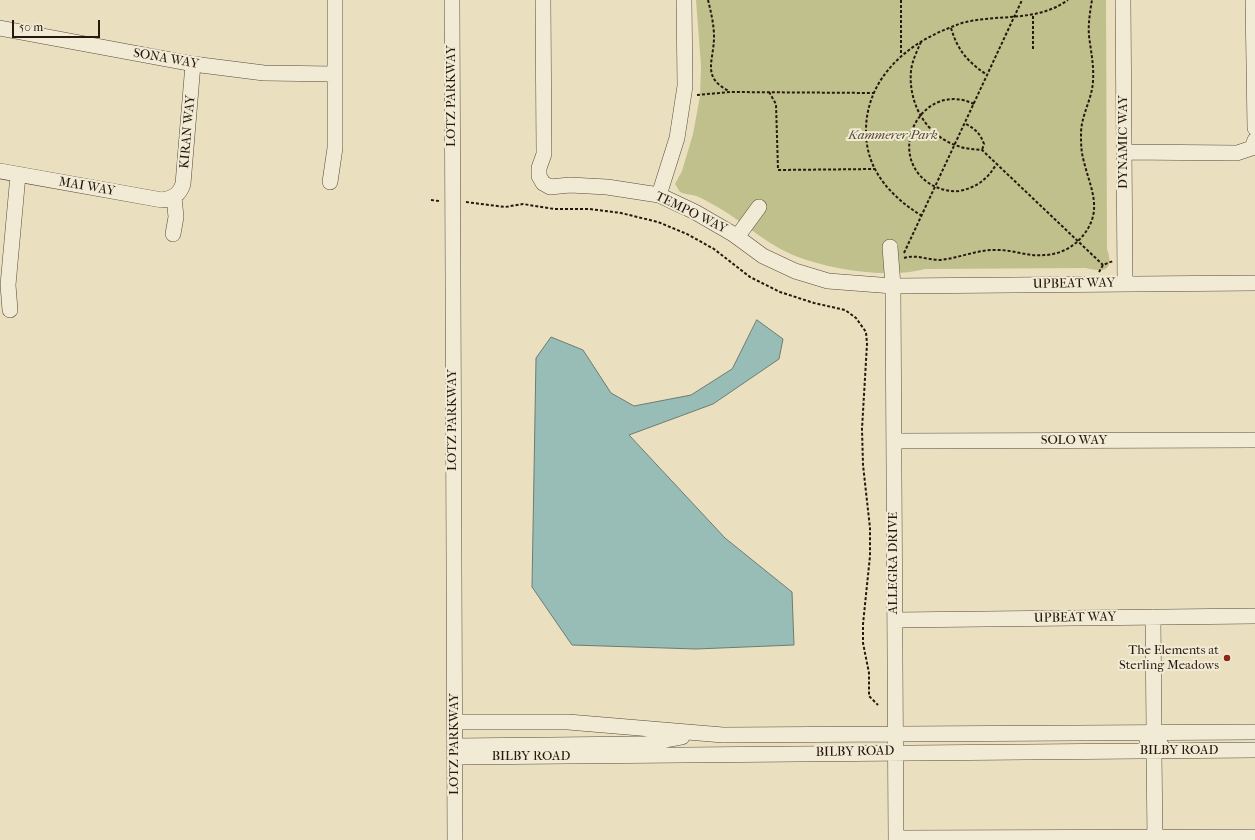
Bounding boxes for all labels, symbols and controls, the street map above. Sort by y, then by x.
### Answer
scale bar [14,12,102,38]
text: 50 m [19,20,43,34]
street label: LOTZ PARKWAY [444,45,460,147]
street label: SONA WAY [132,46,200,72]
street label: KIRAN WAY [177,95,199,169]
street label: DYNAMIC WAY [1116,95,1132,189]
park label: Kammerer Park [848,128,938,144]
street label: MAI WAY [58,174,116,200]
street label: TEMPO WAY [652,189,730,237]
street label: UPBEAT WAY [1032,275,1116,293]
street label: LOTZ PARKWAY [445,369,461,471]
street label: SOLO WAY [1041,433,1107,449]
street label: ALLEGRA DRIVE [886,512,902,614]
street label: UPBEAT WAY [1033,609,1117,627]
place label: The Elements at Sterling Meadows [1119,643,1219,674]
marker: The Elements at Sterling Meadows [1222,653,1232,663]
street label: LOTZ PARKWAY [447,693,463,795]
street label: BILBY ROAD [1140,743,1218,759]
street label: BILBY ROAD [816,744,894,760]
street label: BILBY ROAD [492,749,570,765]

